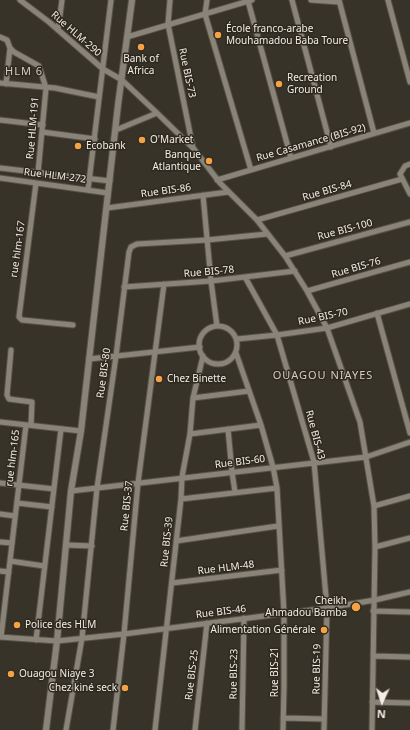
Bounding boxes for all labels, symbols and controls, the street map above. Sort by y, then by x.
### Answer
street label: Rue HLM-290 [48,9,104,59]
place label: École franco-arabe Mouhamadou Baba Toure [226,23,348,46]
marker: École franco-arabe Mouhamadou Baba Toure [213,30,223,40]
marker: Bank of Africa [136,42,146,52]
street label: Rue BIS-73 [176,47,198,99]
place label: Bank of Africa [123,53,159,76]
district label: HLM 6 [5,65,43,79]
place label: Recreation Ground [287,72,337,96]
marker: Recreation Ground [274,79,284,89]
street label: Rue HLM-191 [24,96,42,160]
street label: Rue Casamance (BIS-92) [255,122,367,164]
place label: O'Market [150,134,193,146]
marker: O'Market [137,135,147,145]
place label: Ecobank [86,140,126,152]
marker: Ecobank [73,141,83,151]
place label: Banque Atlantique [152,149,201,172]
marker: Banque Atlantique [204,156,214,166]
street label: Rue HLM-272 [23,166,87,186]
street label: Rue BIS-84 [301,178,353,204]
street label: Rue BIS-86 [140,182,192,200]
street label: Rue BIS-100 [316,217,374,243]
street label: rue hlm-167 [8,220,28,278]
street label: Rue BIS-76 [330,255,382,281]
street label: Rue BIS-78 [183,264,235,280]
street label: Rue BIS-70 [297,306,349,328]
street label: Rue BIS-80 [95,347,113,399]
district label: OUAGOU NIAYES [273,369,373,383]
place label: Chez Binette [167,373,226,385]
marker: Chez Binette [154,374,164,384]
street label: Rue BIS-43 [303,409,327,461]
street label: rue hlm-165 [4,429,22,487]
street label: Rue BIS-60 [214,453,266,471]
street label: Rue BIS-37 [118,480,136,532]
street label: Rue BIS-39 [158,516,176,568]
street label: Rue HLM-48 [197,559,255,577]
place label: Cheikh Ahmadou Bamba [265,595,347,618]
marker: Cheikh Ahmadou Bamba [350,601,362,613]
street label: Rue BIS-46 [195,603,247,621]
place label: Police des HLM [25,619,96,631]
marker: Police des HLM [12,620,22,630]
place label: Alimentation Générale [211,624,316,636]
marker: Alimentation Générale [319,625,329,635]
street label: Rue BIS-19 [311,644,323,694]
street label: Rue BIS-21 [269,647,281,697]
street label: Rue BIS-25 [183,649,201,701]
street label: Rue BIS-23 [228,649,240,699]
place label: Ouagou Niaye 3 [19,668,94,680]
marker: Ouagou Niaye 3 [6,669,16,679]
place label: Chez kiné seck [49,682,117,694]
north arrow [362,682,402,722]
marker: Chez kiné seck [120,683,130,693]
text: N [376,707,386,722]

